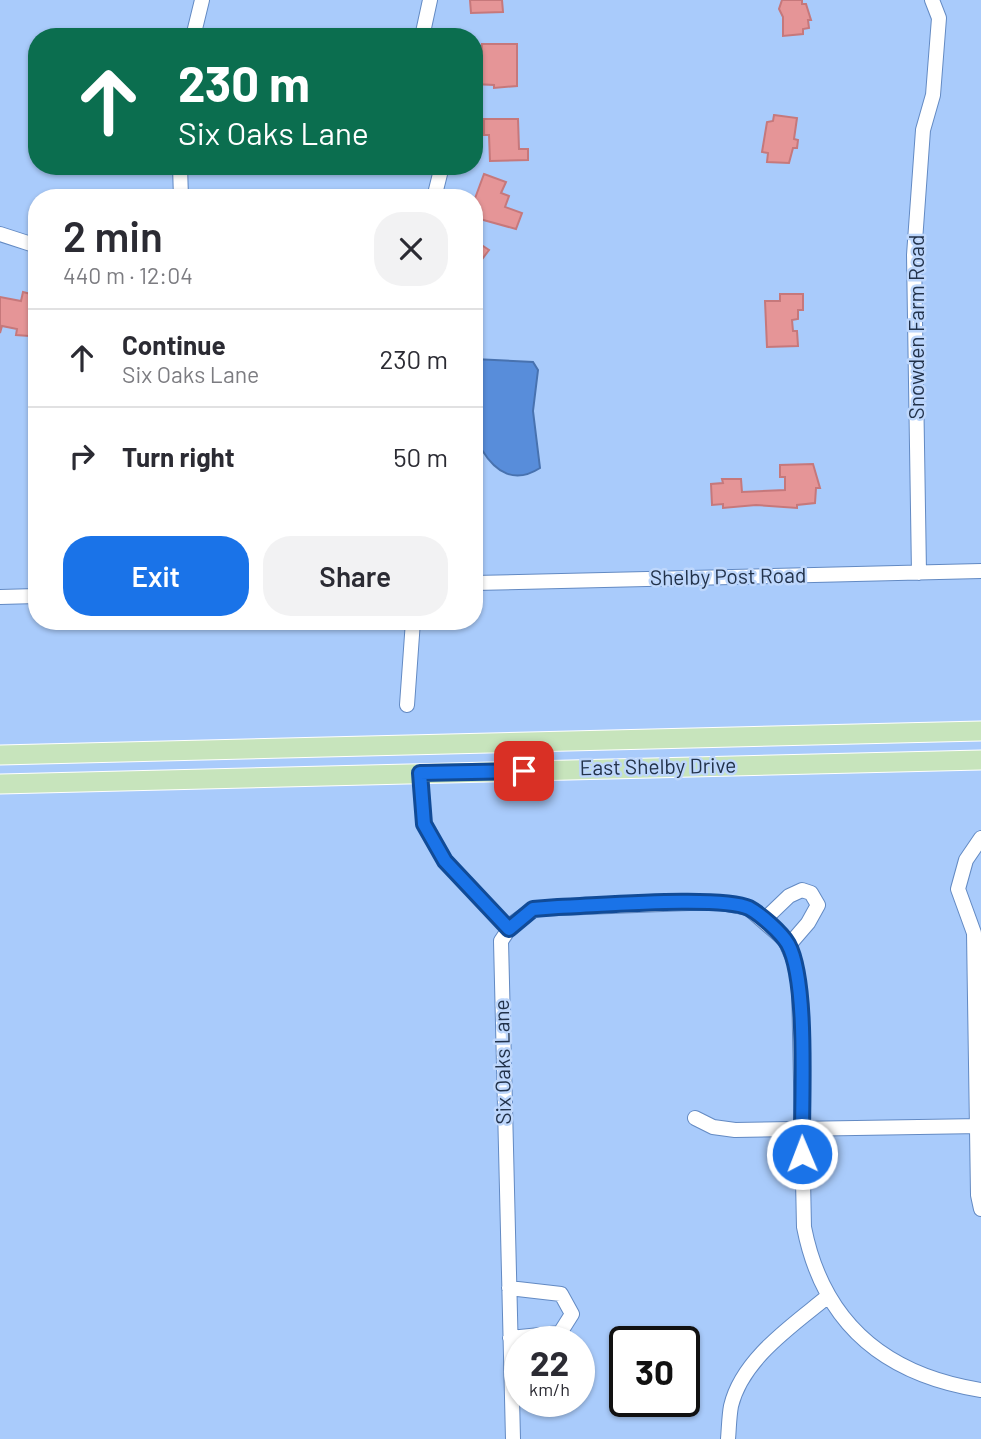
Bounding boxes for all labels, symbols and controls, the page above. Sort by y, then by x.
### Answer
text: 230 m [178,53,310,112]
icon: ahead [63,56,154,147]
text: Six Oaks Lane [178,113,369,151]
text: 2 min [63,210,163,260]
button: close [374,212,448,286]
street label: Snowden Farm Road [903,234,928,420]
text: 440 m · 12:04 [63,261,193,289]
text: Continue [122,329,226,360]
icon: ahead [63,339,101,377]
text: 230 m [379,343,448,374]
text: Six Oaks Lane [122,360,259,388]
icon: right [63,437,101,475]
text: Turn right [122,441,235,472]
text: 50 m [393,441,448,472]
button: Exit [63,536,249,616]
button: Share [263,536,448,616]
street label: Shelby Post Road [650,562,806,589]
pin [494,741,554,801]
icon: arrive [505,752,543,790]
street label: East Shelby Drive [579,752,737,779]
street label: Six Oaks Lane [488,999,515,1125]
position arrow [765,1117,839,1191]
speed limit sign: 30 [609,1326,700,1417]
text: 22 [530,1341,569,1383]
text: km/h [529,1378,570,1400]

